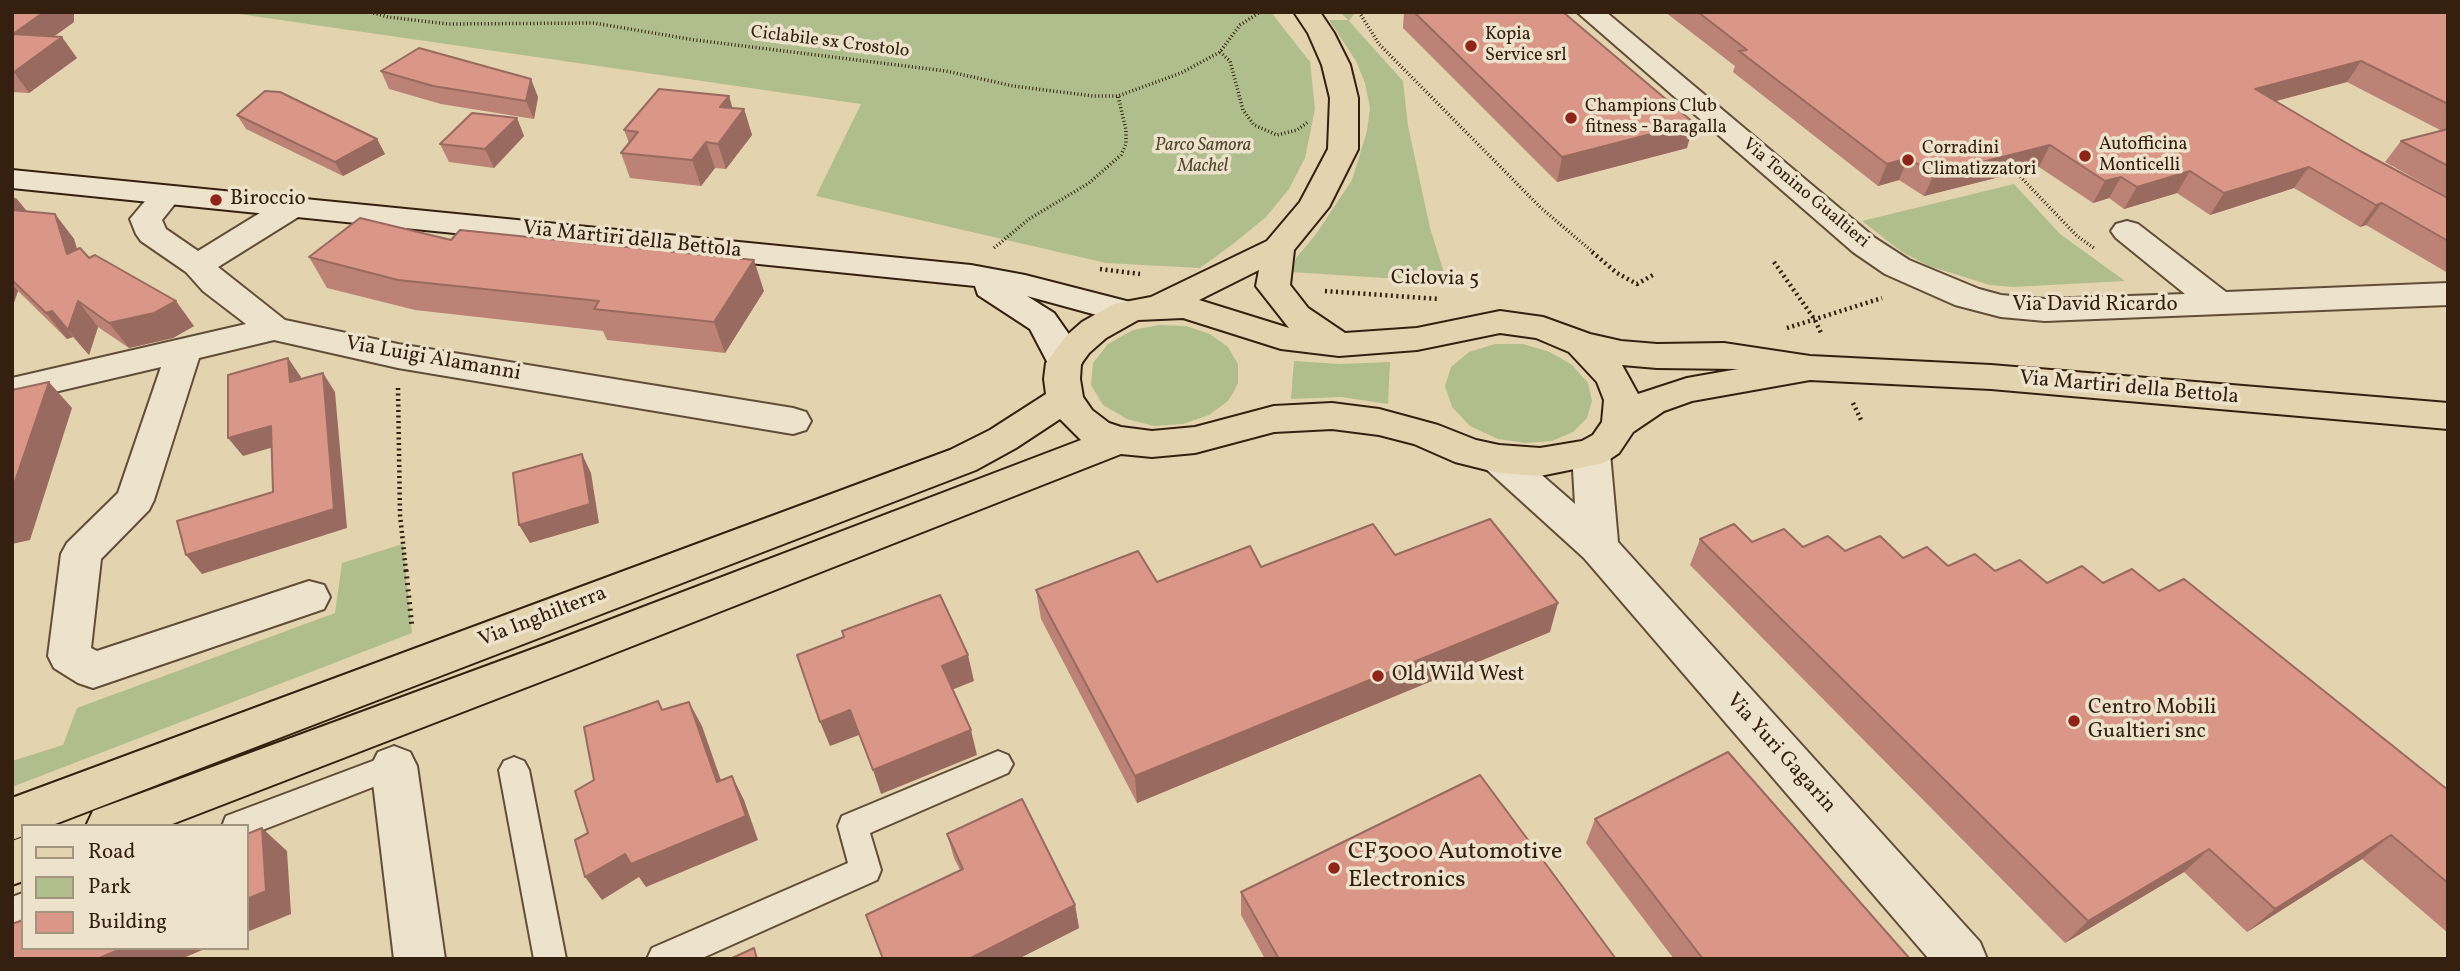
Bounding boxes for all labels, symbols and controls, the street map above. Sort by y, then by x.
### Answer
street label: Ciclabile sx Crostolo [749,23,911,63]
place label: Kopia Service srl [1485,25,1567,68]
marker: Kopia Service srl [1463,38,1479,54]
place label: Champions Club fitness - Baragalla [1585,97,1727,140]
marker: Champions Club fitness - Baragalla [1563,110,1579,126]
street label: Via Tonino Gualtieri [1737,135,1873,253]
place label: Autofficina Monticelli [2099,135,2187,178]
park label: Parco Samora Machel [1155,136,1251,178]
place label: Corradini Climatizzatori [1922,139,2036,182]
marker: Autofficina Monticelli [2077,148,2093,164]
marker: Corradini Climatizzatori [1900,152,1916,168]
place label: Biroccio [230,187,306,213]
marker: Biroccio [208,192,224,208]
street label: Via Martiri della Bettola [521,217,743,265]
street label: Ciclovia 5 [1391,267,1479,293]
street label: Via David Ricardo [2012,293,2178,319]
street label: Via Luigi Alamanni [343,332,523,388]
street label: Via Martiri della Bettola [2018,367,2240,411]
street label: Via Inghilterra [475,582,611,654]
place label: Old Wild West [1392,663,1524,689]
marker: Old Wild West [1370,668,1386,684]
street label: Via Yuri Gagarin [1720,689,1840,819]
place label: Centro Mobili Gualtieri snc [2088,696,2216,746]
marker: Centro Mobili Gualtieri snc [2066,713,2082,729]
legend [21,824,248,950]
text: Road [88,838,135,867]
place label: CF3000 Automotive Electronics [1348,840,1562,896]
marker: CF3000 Automotive Electronics [1326,860,1342,876]
text: Park [88,873,131,902]
text: Building [88,908,167,937]

